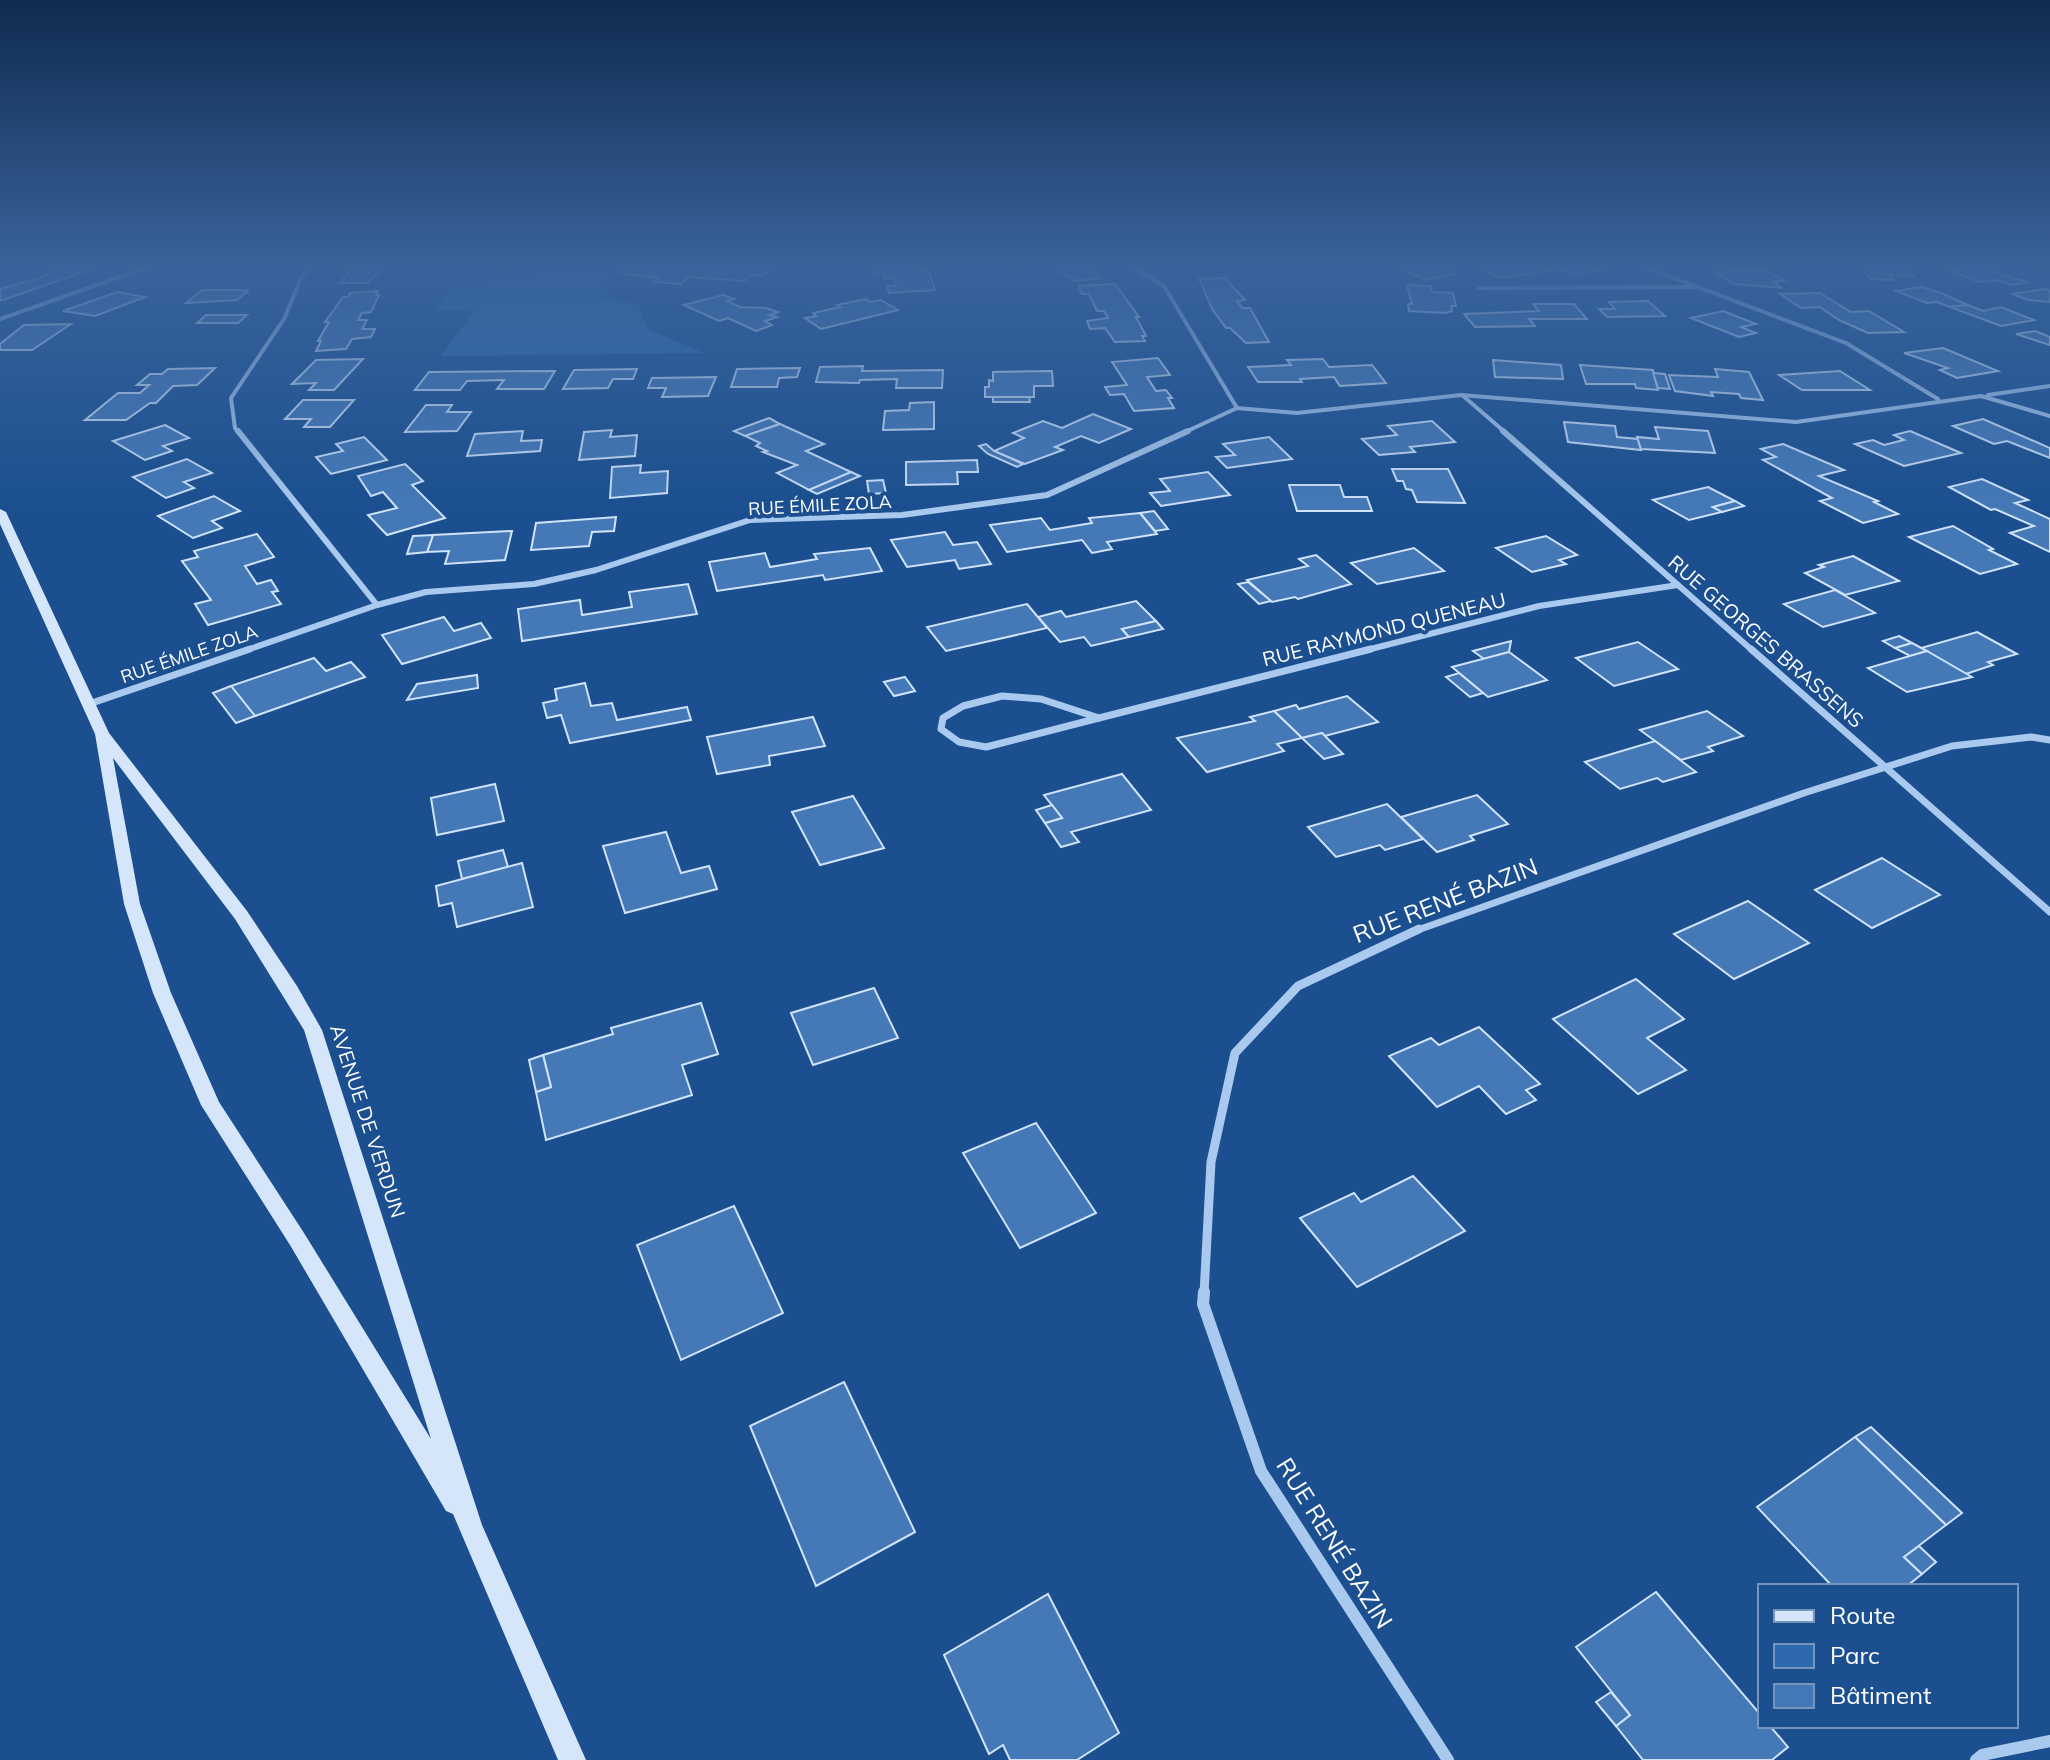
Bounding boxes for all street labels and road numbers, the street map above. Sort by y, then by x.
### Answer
street label: RUE ÉMILE ZOLA [748,490,892,520]
street label: RUE GEORGES BRASSENS [1663,549,1869,733]
street label: RUE RAYMOND QUENEAU [1260,587,1508,671]
street label: RUE ÉMILE ZOLA [117,620,261,688]
street label: RUE RENÉ BAZIN [1348,851,1542,949]
street label: AVENUE DE VERDUN [325,1021,411,1221]
street label: RUE RENÉ BAZIN [1270,1452,1400,1634]

